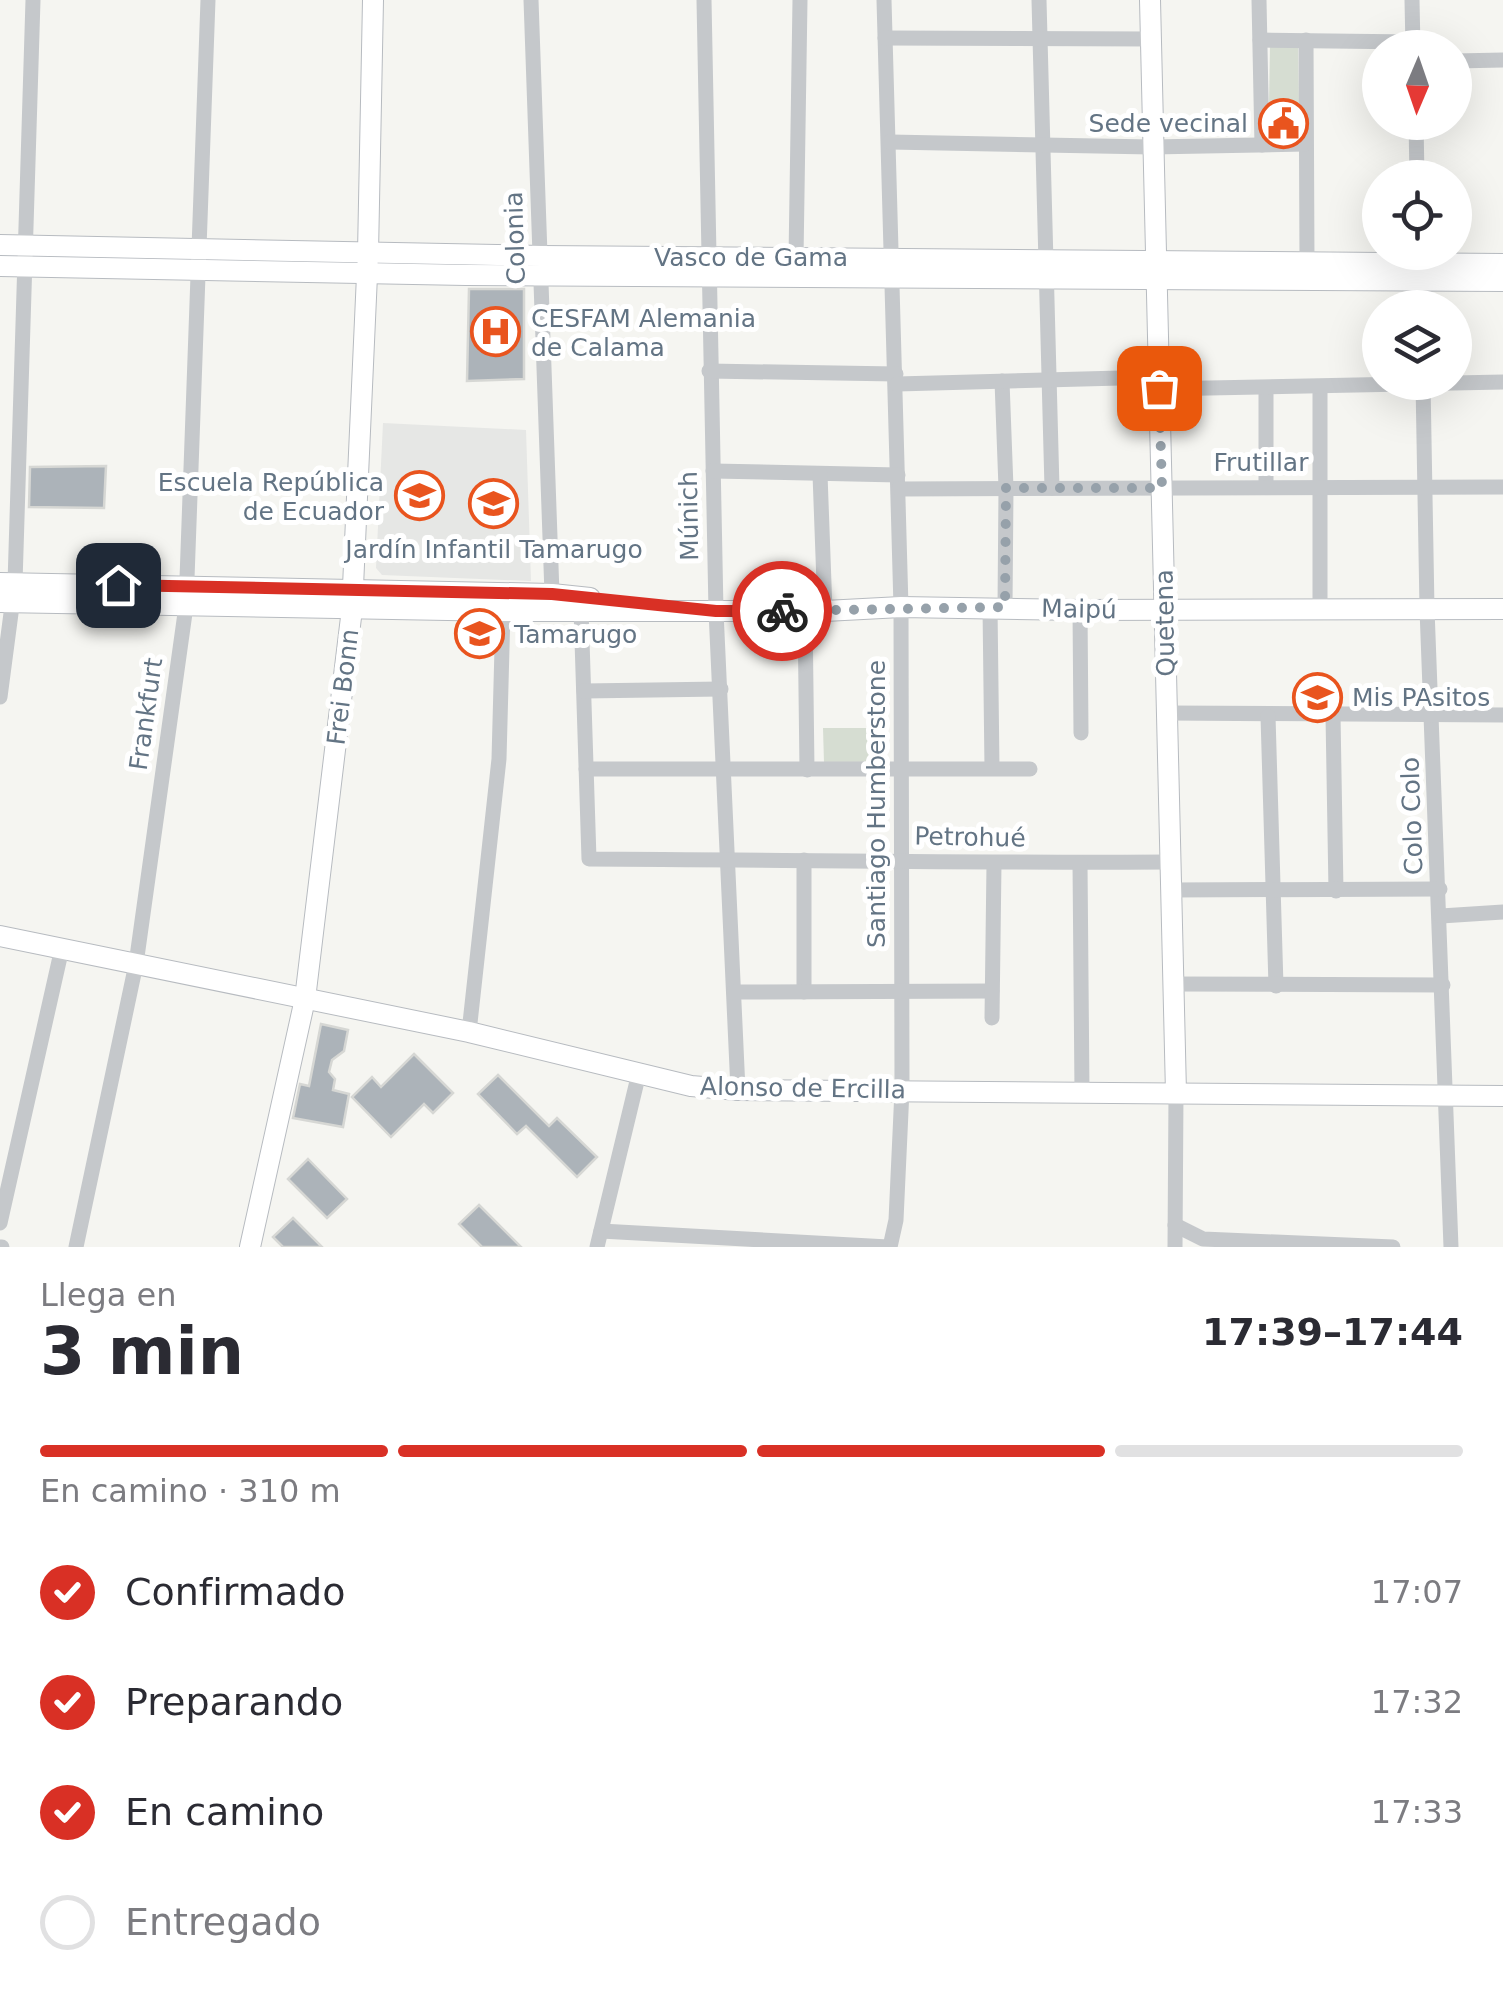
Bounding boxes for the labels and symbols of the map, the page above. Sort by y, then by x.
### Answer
north arrow [1362,30,1472,140]
public building icon: Sede vecinal [1257,97,1309,149]
place label: Sede vecinal [1089,109,1248,138]
street label: Colonia [499,191,531,285]
street label: Vasco de Gama [654,243,848,272]
place label: CESFAM Alemania de Calama [531,304,756,362]
hospital icon: CESFAM Alemania de Calama [470,306,522,358]
pin [1117,346,1202,431]
street label: Frutillar [1214,448,1309,477]
place label: Escuela República de Ecuador [158,468,385,526]
school or university icon: Escuela República de Ecuador [393,470,445,522]
street label: Múnich [674,471,704,561]
school or university icon: Jardín Infantil Tamarugo [468,477,520,529]
place label: Jardín Infantil Tamarugo [343,535,643,564]
pin [76,543,161,628]
courier [732,561,832,661]
street label: Quetena [1150,569,1180,677]
street label: Maipú [1041,594,1117,624]
school or university icon: Tamarugo [453,608,505,660]
place label: Tamarugo [513,620,637,649]
street label: Frei Bonn [321,627,365,747]
street label: Frankfurt [124,656,168,772]
street label: Santiago Humberstone [862,660,891,948]
school or university icon: Mis PAsitos [1291,671,1343,723]
place label: Mis PAsitos [1352,683,1490,712]
street label: Colo Colo [1395,757,1429,875]
street label: Petrohué [914,822,1026,852]
street label: Alonso de Ercilla [700,1072,906,1104]

